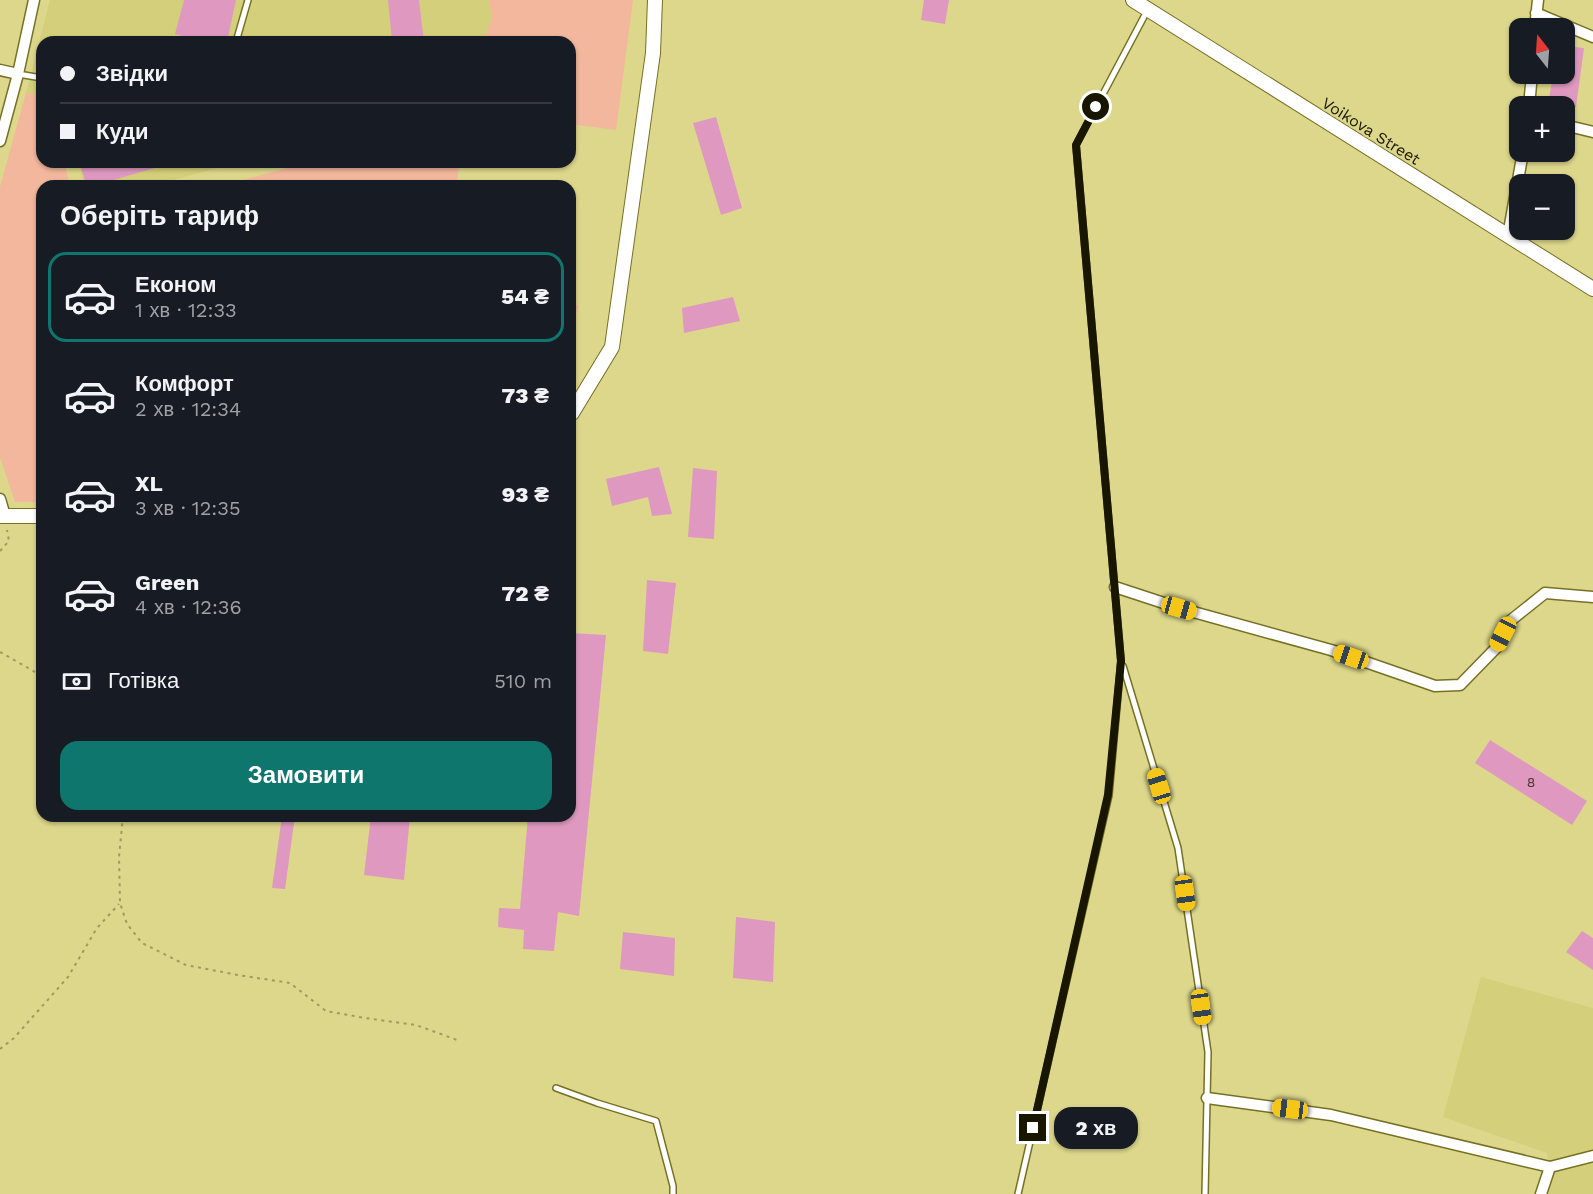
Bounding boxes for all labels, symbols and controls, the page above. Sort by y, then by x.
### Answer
north arrow [1509,18,1575,84]
map controls [1509,18,1575,240]
text: Звідки [96,61,168,86]
route start [1082,93,1109,120]
street label: Voikova Street [1318,93,1424,169]
button: + [1509,96,1575,162]
text: Куди [96,119,149,144]
button: − [1509,174,1575,240]
text: Оберіть тариф [60,200,259,232]
icon: car [63,270,117,324]
text: Економ [135,272,217,297]
text: 54 ₴ [501,284,549,309]
text: 1 хв · 12:33 [135,298,237,322]
icon: car [63,369,117,423]
text: Комфорт [135,371,234,396]
text: 73 ₴ [502,383,549,408]
text: 2 хв · 12:34 [135,397,241,421]
icon: car [63,468,117,522]
text: XL [135,471,163,496]
text: 93 ₴ [502,482,549,507]
text: 3 хв · 12:35 [135,496,241,520]
icon: car [63,567,117,621]
text: Green [135,570,199,595]
text: 72 ₴ [501,581,549,606]
car [1159,594,1199,622]
text: 4 хв · 12:36 [135,595,242,619]
car [1487,614,1519,654]
car [1331,643,1371,671]
icon: cash [60,665,93,698]
text: Готівка [108,668,179,693]
text: 510 m [494,669,552,693]
button: Замовити [60,741,552,810]
car [1145,766,1173,806]
house number: 8 [1527,774,1535,790]
car [1174,874,1196,912]
car [1190,988,1212,1026]
car [1271,1098,1309,1120]
callout: 2 хв [1054,1107,1138,1149]
route end [1019,1114,1046,1141]
text: 2 хв [1076,1116,1116,1140]

